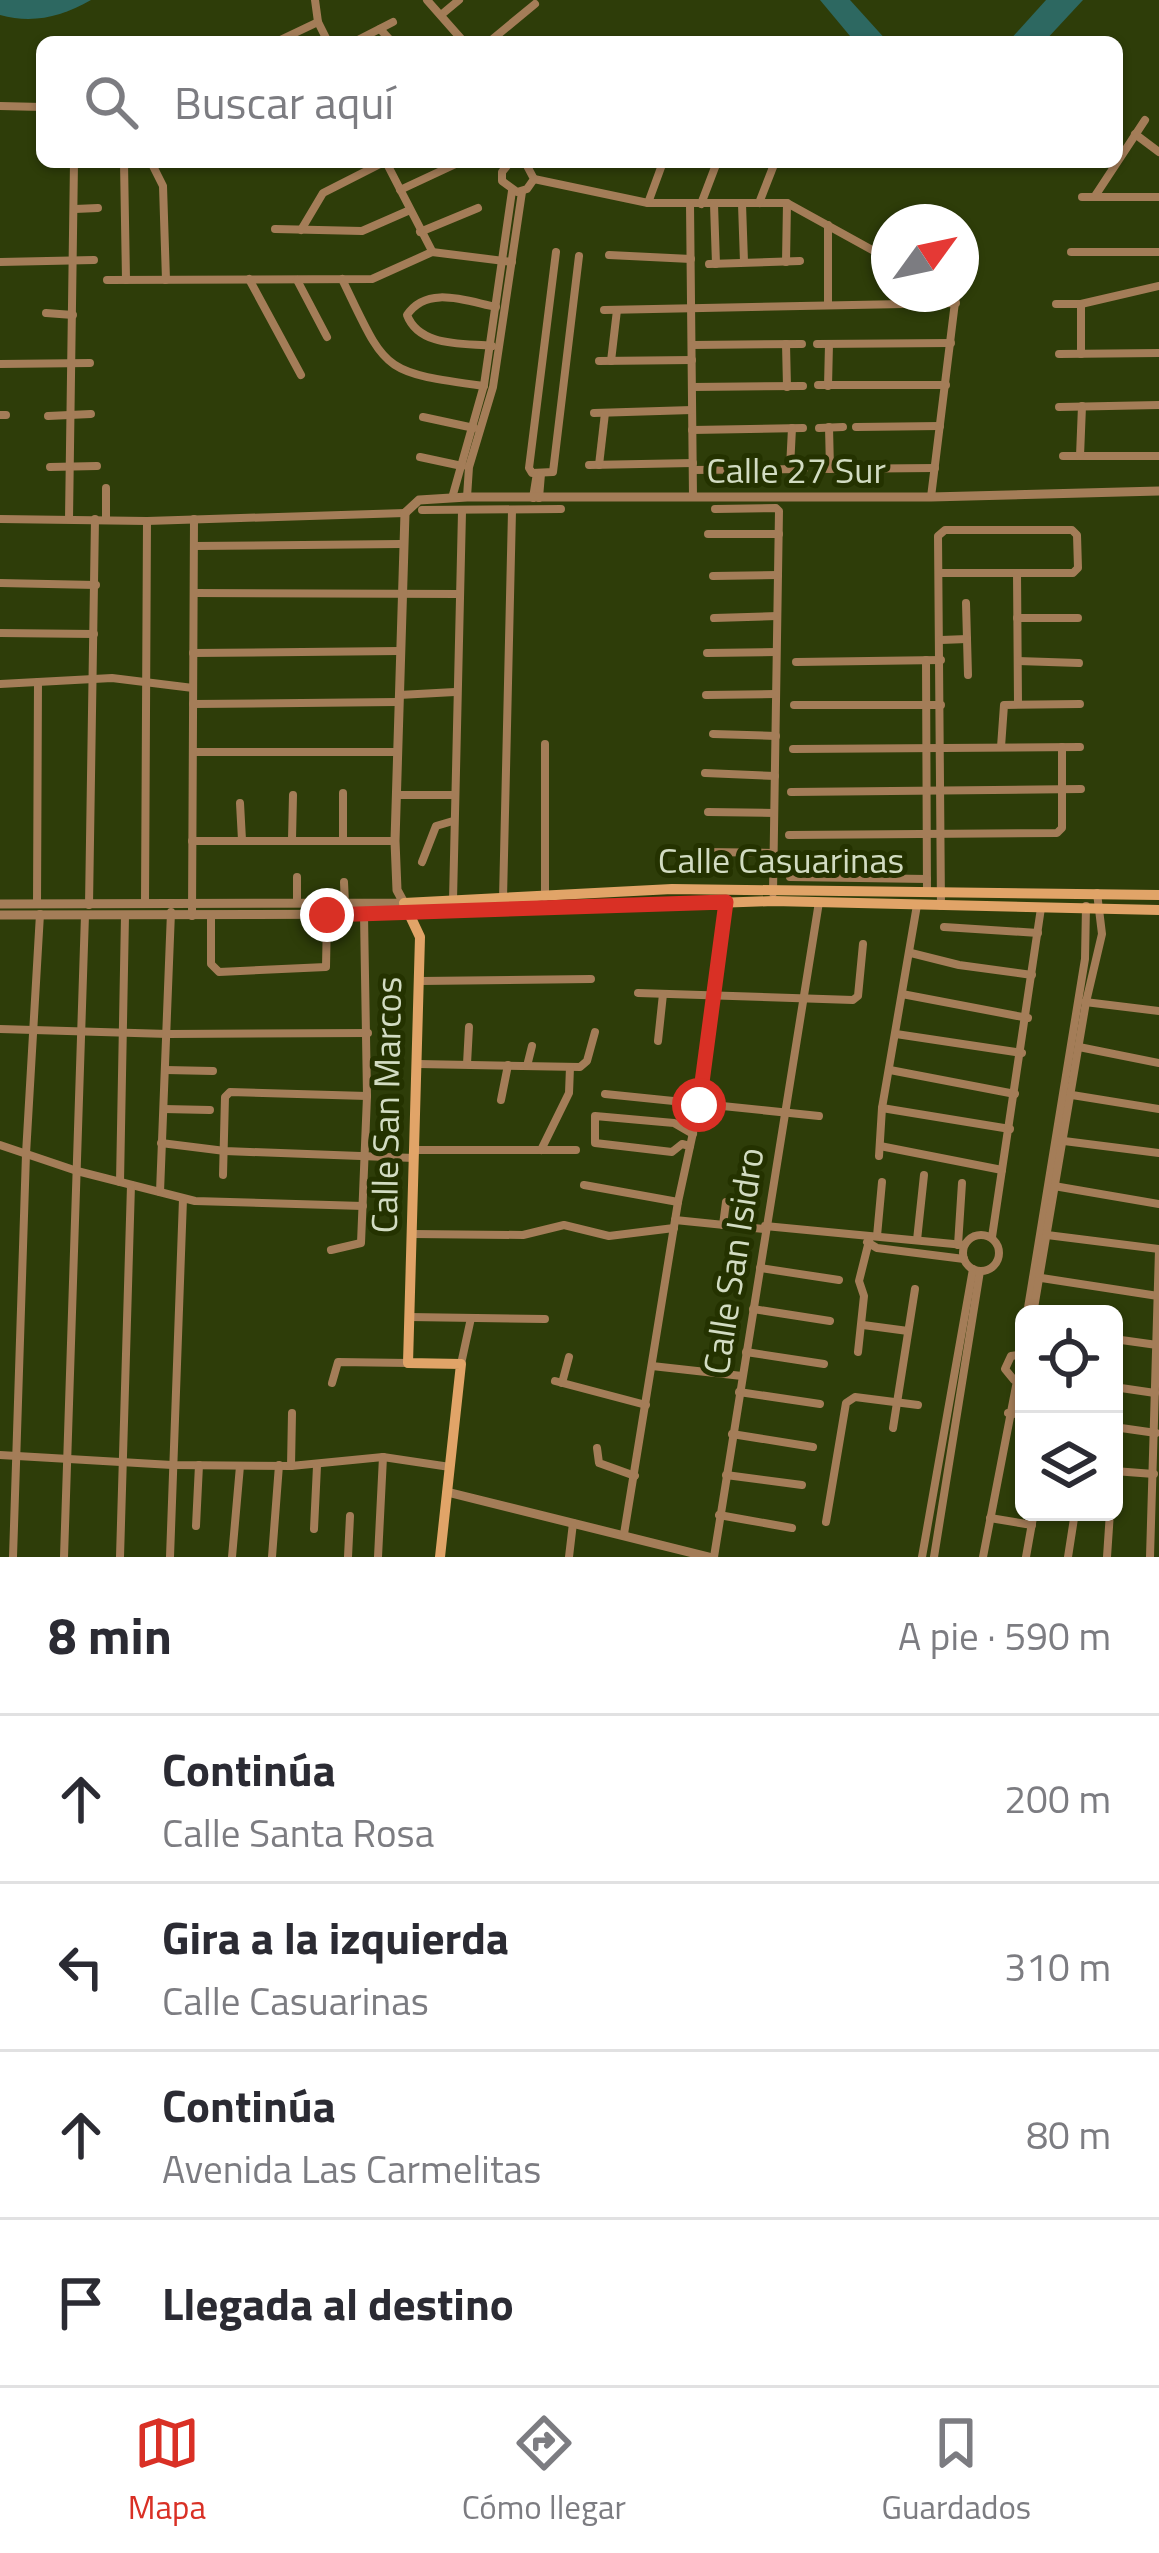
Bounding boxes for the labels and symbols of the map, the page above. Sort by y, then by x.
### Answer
north arrow [871,204,979,312]
street label: Calle 27 Sur [706,442,886,497]
street label: Calle Casuarinas [658,832,904,887]
route end [300,888,354,942]
street label: Calle San Marcos [356,976,415,1234]
route start [672,1078,726,1132]
street label: Calle San Isidro [687,1144,778,1378]

